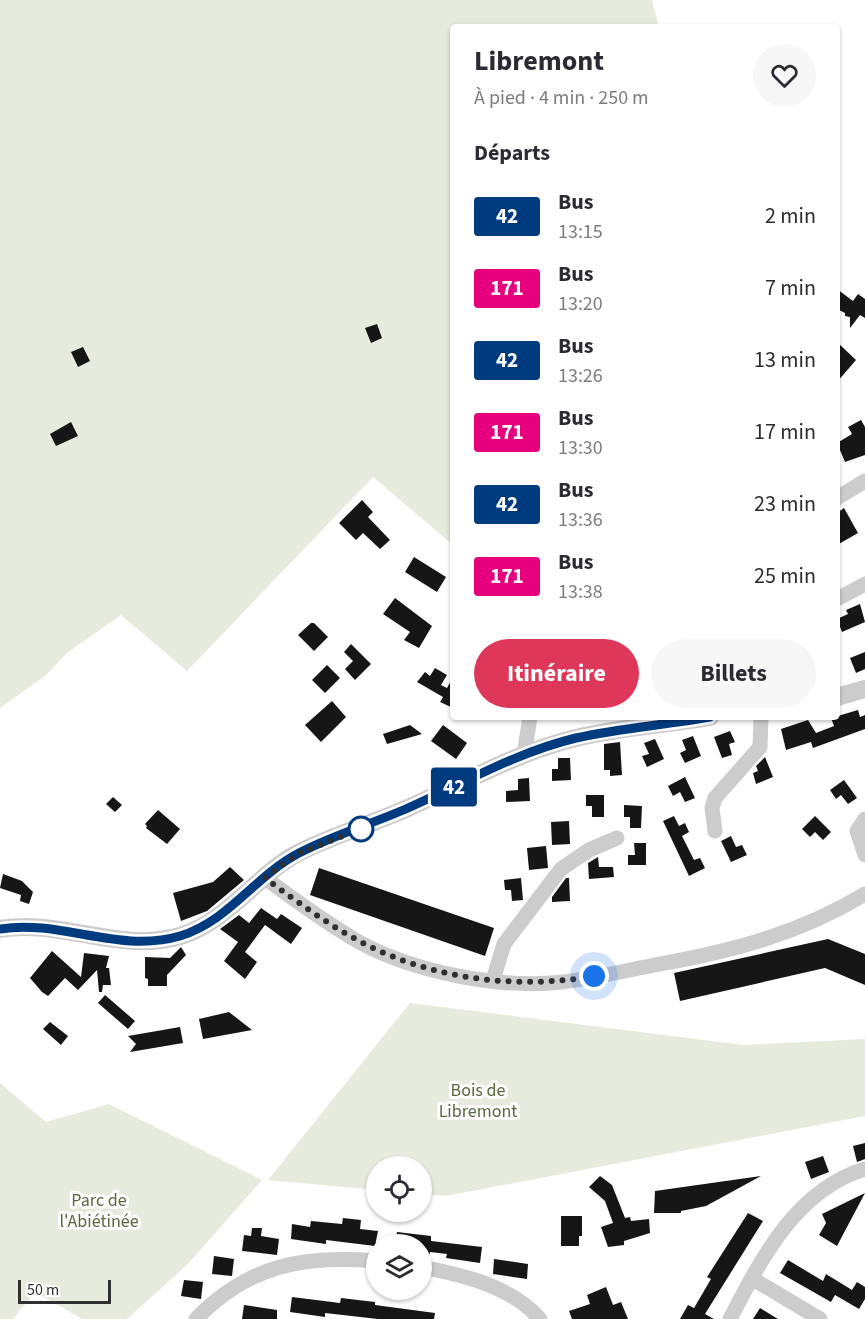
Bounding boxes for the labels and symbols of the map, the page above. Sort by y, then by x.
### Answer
line badge: 42 [427,768,481,806]
unlabelled marker [348,816,374,842]
your location [579,961,609,991]
park label: Bois de Libremont [439,1078,517,1124]
park label: Parc de l'Abiétinée [59,1188,139,1234]
scale bar [18,1277,111,1304]

